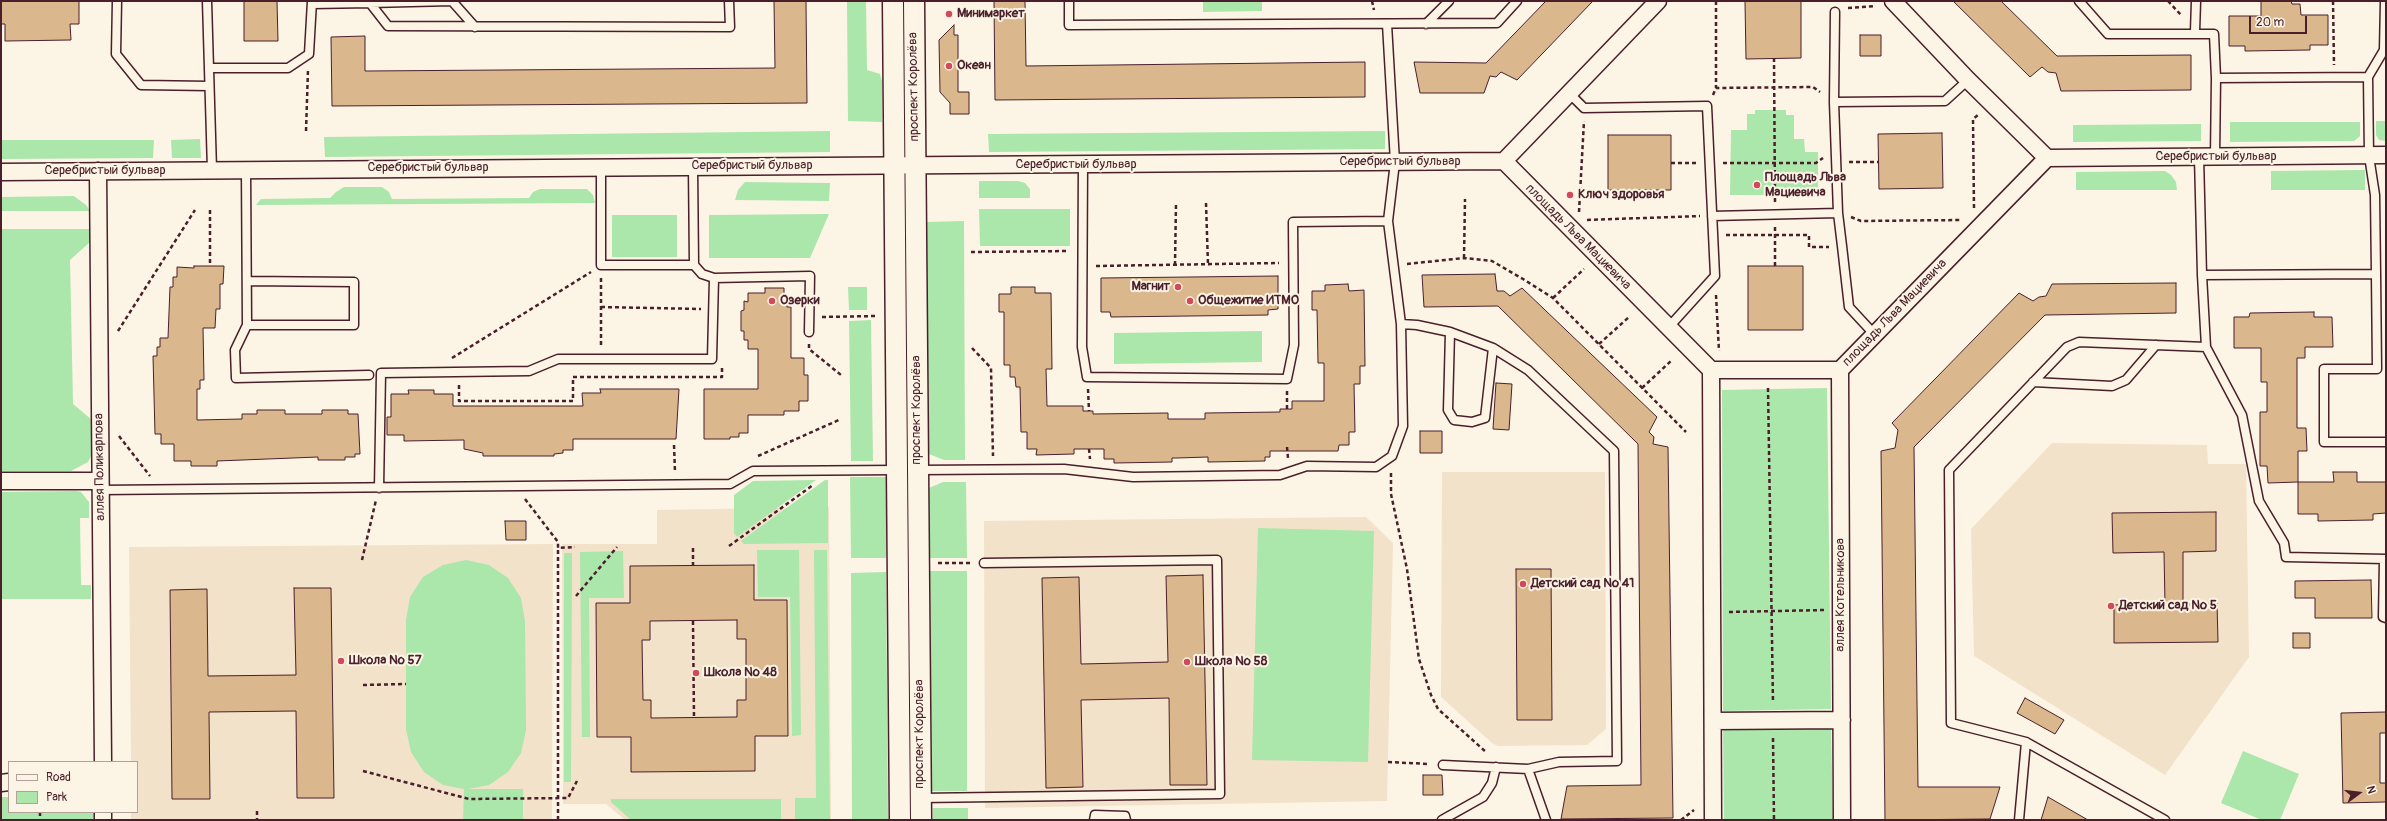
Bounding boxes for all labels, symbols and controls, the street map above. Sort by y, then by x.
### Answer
place label: Минимаркет [957,6,1025,22]
scale bar [2251,8,2309,34]
marker: Минимаркет [944,9,954,19]
text: 20 m [2256,15,2284,30]
street label: проспект Королёва [905,32,923,142]
place label: Океан [957,58,991,74]
marker: Океан [944,61,954,71]
street label: Серебристый бульвар [2155,149,2277,165]
street label: Серебристый бульвар [1339,154,1461,170]
street label: Серебристый бульвар [1015,157,1137,173]
street label: Серебристый бульвар [691,158,813,174]
street label: Серебристый бульвар [367,160,489,176]
street label: Серебристый бульвар [44,163,166,179]
place label: Площадь Льва Мациевича [1765,170,1846,201]
marker: Площадь Льва Мациевича [1752,180,1762,190]
street label: площадь Льва Мациевича [1522,181,1634,293]
place label: Ключ здоровья [1578,187,1664,203]
marker: Ключ здоровья [1565,190,1575,200]
street label: площадь Льва Мациевича [1840,256,1950,370]
place label: Магнит [1131,279,1170,295]
marker: Магнит [1173,282,1183,292]
place label: Озерки [780,293,820,309]
place label: Общежитие ИТМО [1198,293,1299,309]
marker: Озерки [767,296,777,306]
marker: Общежитие ИТМО [1185,296,1195,306]
street label: проспект Королёва [909,355,925,465]
street label: аллея Поликарпова [91,413,109,521]
street label: аллея Котельникова [1833,538,1849,652]
place label: Детский сад № 41 [1531,576,1634,592]
marker: Детский сад № 41 [1518,579,1528,589]
place label: Детский сад № 5 [2119,598,2217,614]
marker: Детский сад № 5 [2106,601,2116,611]
place label: Школа № 57 [349,653,422,669]
place label: Школа № 58 [1195,654,1267,670]
marker: Школа № 57 [336,656,346,666]
marker: Школа № 58 [1182,657,1192,667]
place label: Школа № 48 [704,665,777,681]
marker: Школа № 48 [691,668,701,678]
street label: проспект Королёва [912,679,928,789]
legend [8,761,138,813]
text: Road [46,770,71,785]
north arrow [2339,773,2379,813]
text: N [2364,784,2378,795]
text: Park [46,790,67,805]

